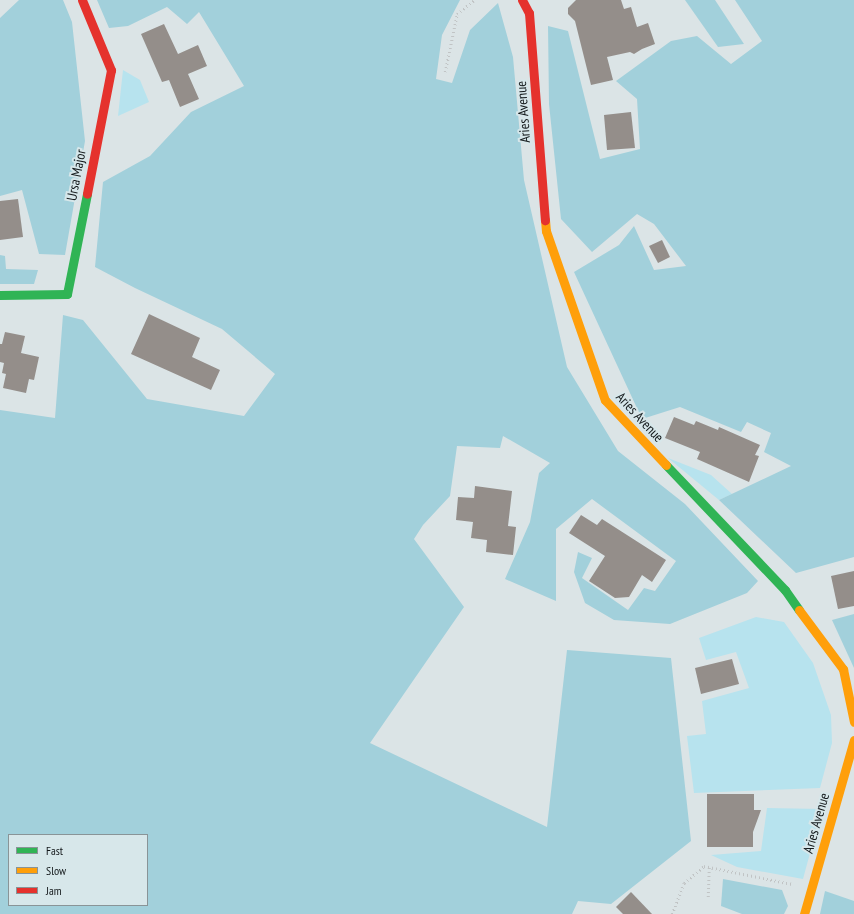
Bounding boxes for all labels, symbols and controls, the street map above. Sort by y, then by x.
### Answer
street label: Aries Avenue [512,80,534,144]
street label: Ursa Major [63,148,89,202]
street label: Aries Avenue [613,388,667,446]
street label: Aries Avenue [799,791,833,855]
legend [8,834,148,906]
text: Fast [46,843,63,858]
text: Slow [46,863,66,878]
text: Jam [46,883,62,898]

